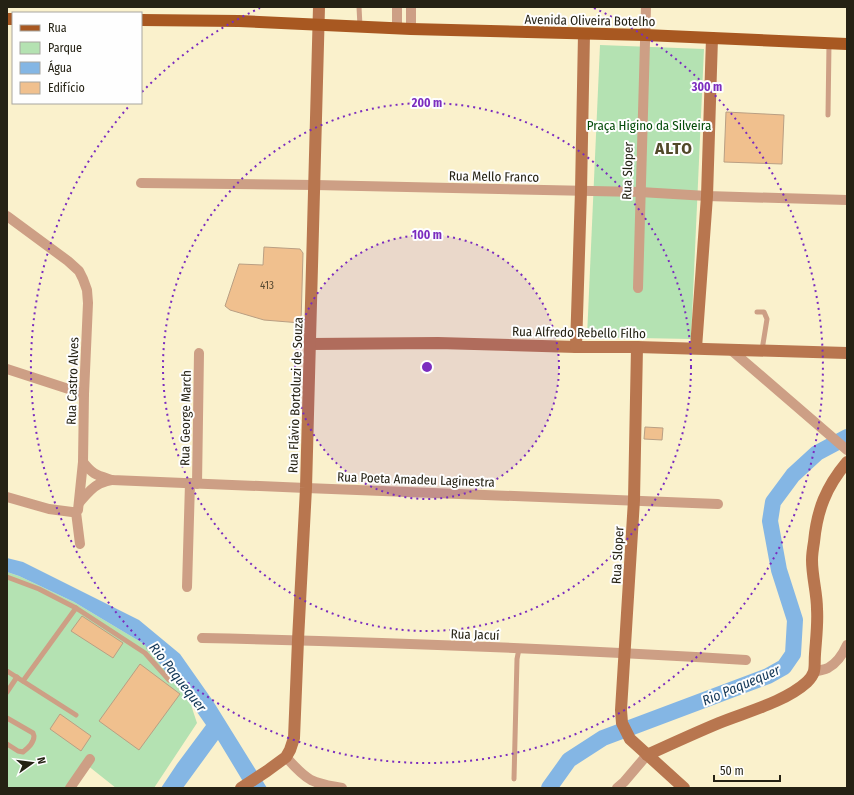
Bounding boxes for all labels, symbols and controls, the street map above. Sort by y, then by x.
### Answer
legend [12,12,142,104]
street label: Avenida Oliveira Botelho [524,12,656,29]
text: Rua [48,21,67,35]
text: Parque [48,41,82,55]
text: Água [48,60,72,75]
text: 300 m [691,80,722,94]
text: Edifício [48,81,85,95]
text: 200 m [411,96,442,110]
park label: Praça Higino da Silveira [587,118,711,133]
district label: ALTO [654,138,693,159]
street label: Rua Sloper [619,141,636,200]
street label: Rua Mello Franco [449,168,539,185]
text: 100 m [412,228,442,242]
house number: 413 [260,279,274,292]
street label: Rua Flávio Bortoluzi de Souza [285,317,306,473]
street label: Rua Alfredo Rebello Filho [512,324,646,341]
street label: Rua Castro Alves [63,336,82,425]
centre of rings [420,360,434,374]
street label: Rua George March [177,370,194,466]
street label: Rua Poeta Amadeu Laginestra [337,469,495,490]
street label: Rua Sloper [608,525,627,584]
street label: Rua Jacuí [450,626,500,643]
water label: Rio Paquequer [145,639,211,716]
water label: Rio Paquequer [700,661,784,709]
north arrow [12,743,52,783]
text: N [34,756,48,765]
scale bar [714,757,780,783]
text: 50 m [720,764,744,778]

